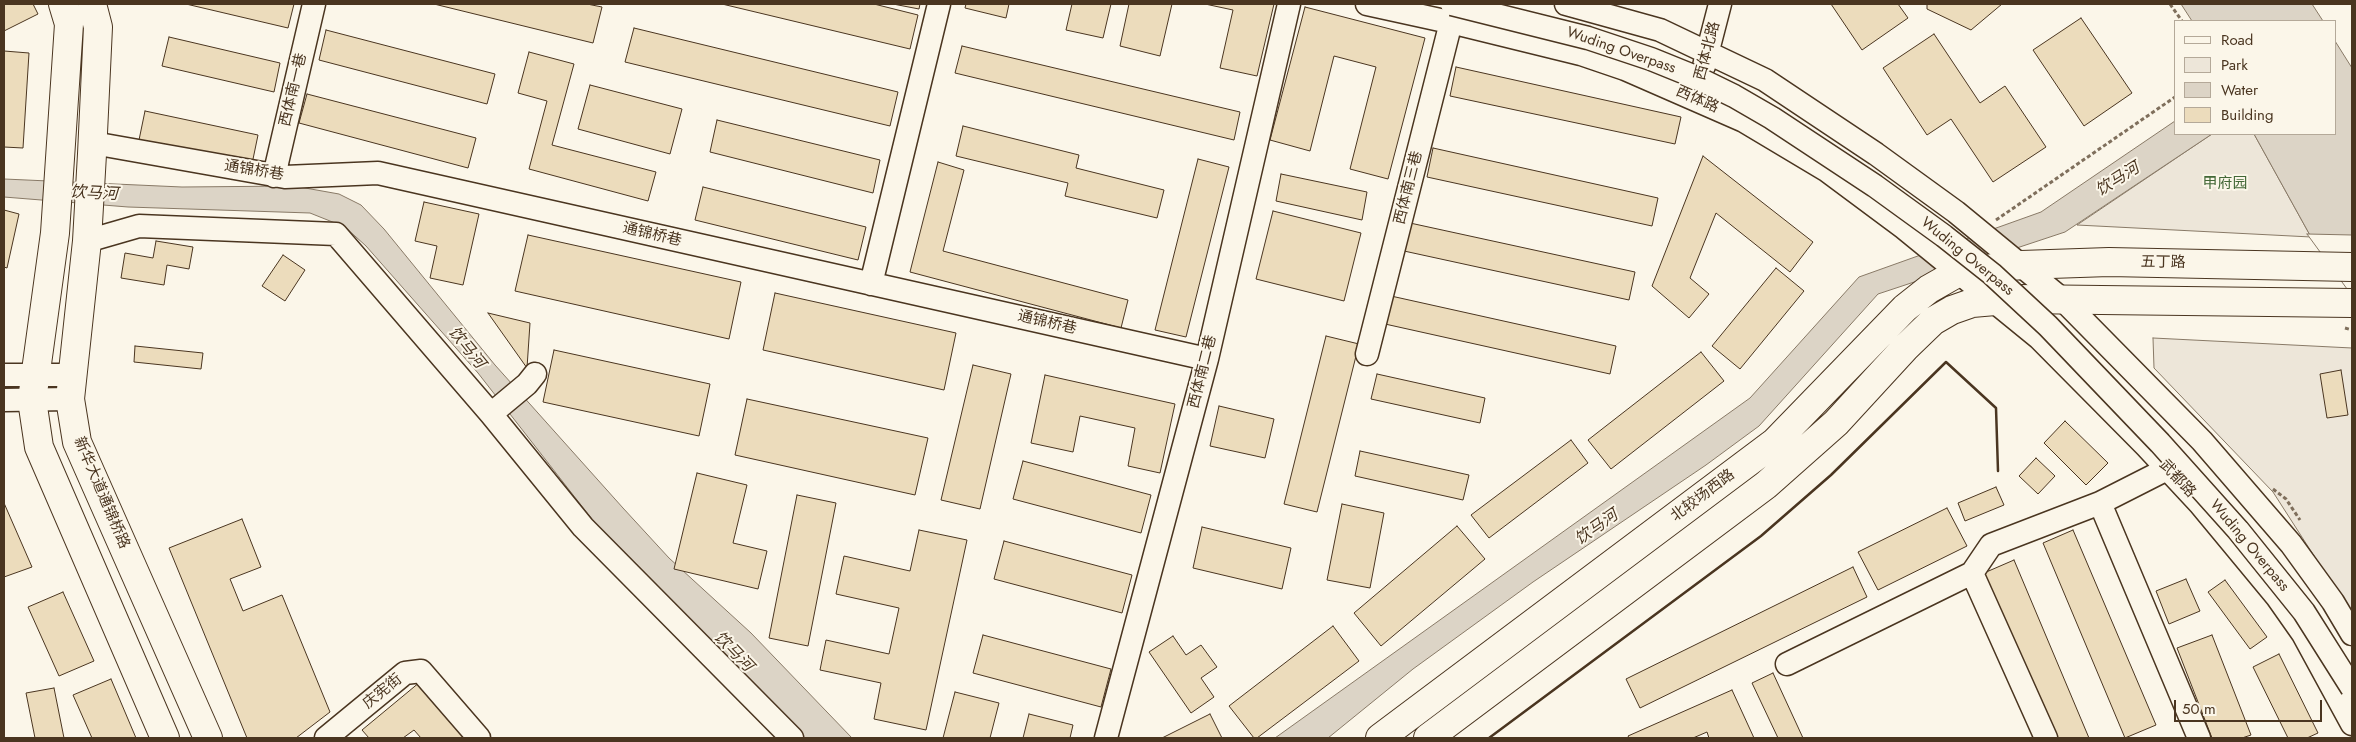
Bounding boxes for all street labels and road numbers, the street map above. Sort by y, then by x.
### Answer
street label: 西体北路 [1692,20,1724,82]
street label: Wuding Overpass [1564,24,1678,78]
street label: 西体南一巷 [277,51,311,129]
street label: 西体路 [1673,83,1721,117]
street label: 西体南三巷 [1391,149,1427,227]
street label: 通锦桥巷 [223,157,285,185]
street label: Wuding Overpass [1917,214,2017,300]
street label: 通锦桥巷 [621,219,683,251]
street label: 五丁路 [2140,254,2186,272]
street label: 通锦桥巷 [1016,307,1078,339]
street label: 西体南二巷 [1185,333,1221,411]
street label: 新华大道通锦桥路 [69,434,133,552]
street label: 武都路 [2155,456,2199,502]
street label: 北较场西路 [1668,466,1738,526]
street label: Wuding Overpass [2205,496,2293,596]
street label: 庆宪街 [360,671,406,713]

